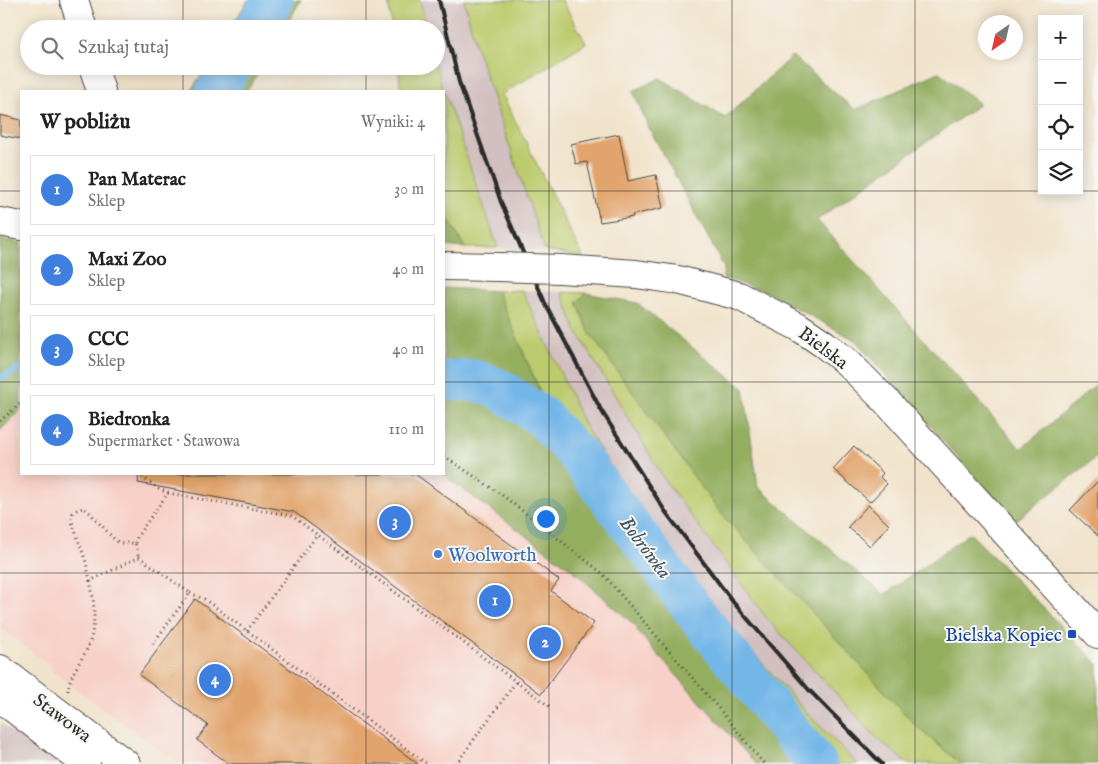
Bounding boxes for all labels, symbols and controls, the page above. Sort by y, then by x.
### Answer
north arrow [978,15,1023,60]
map controls [1038,15,1083,195]
button: + [1038,15,1083,60]
search box [20,20,445,75]
icon: search [38,34,66,62]
text: Szukaj tutaj [78,36,169,60]
button: − [1038,60,1083,105]
button: locate [1038,105,1083,150]
text: W pobliżu [40,109,130,136]
text: Wyniki: 4 [361,113,425,133]
button: layers [1038,150,1083,195]
text: Pan Materac [88,168,186,192]
text: 1 [54,180,60,200]
text: 30 m [394,180,424,200]
text: Sklep [88,192,125,212]
text: Maxi Zoo [88,248,166,272]
text: 2 [53,260,61,280]
text: 40 m [392,260,424,280]
text: Sklep [88,272,125,292]
street label: Bielska [793,322,853,376]
text: CCC [88,328,129,352]
text: 3 [54,340,60,360]
text: 40 m [392,340,424,360]
text: Sklep [88,352,125,372]
text: Biedronka [88,408,170,432]
text: 4 [53,420,61,440]
text: 110 m [388,420,424,440]
text: Supermarket · Stawowa [88,432,240,452]
pin: 3 [379,503,411,541]
your location [533,506,559,532]
water label: Bobrówka [613,512,676,584]
place label: Woolworth [448,544,537,568]
marker: Woolworth [432,548,444,560]
pin: 1 [479,582,511,620]
pin: 2 [529,624,561,662]
place label: Bielska Kopiec [945,624,1062,648]
marker: Bielska Kopiec [1066,628,1078,640]
pin: 4 [199,661,231,699]
street label: Stawowa [28,689,97,749]

